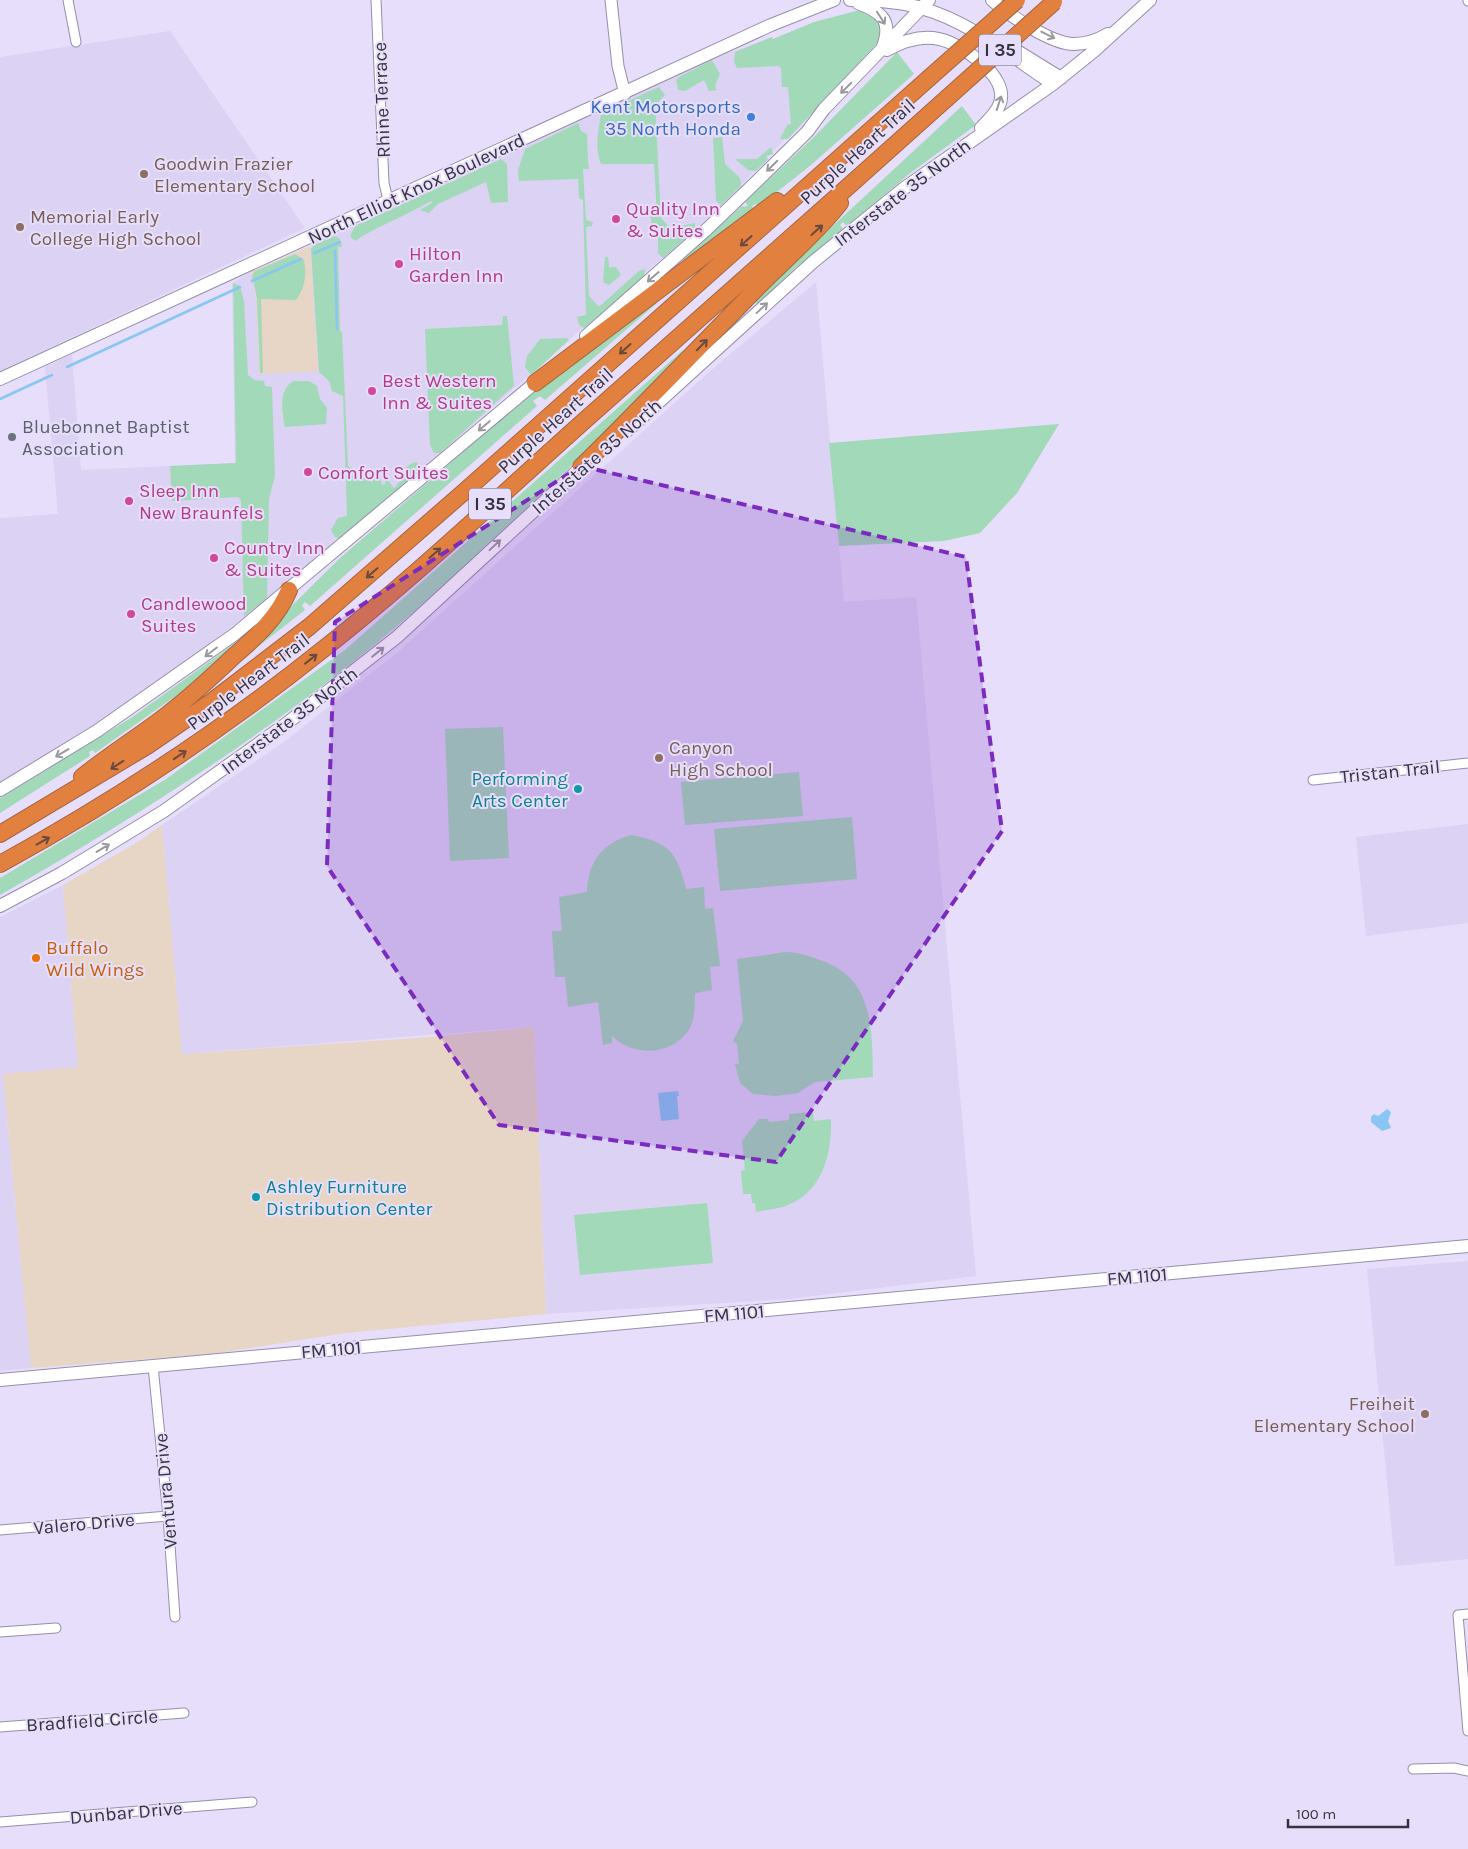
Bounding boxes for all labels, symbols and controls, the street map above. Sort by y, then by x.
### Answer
one-way arrow [876,11,887,25]
one-way arrow [1040,30,1055,40]
road number: I 35 [979,34,1021,66]
street label: Rhine Terrace [369,42,395,158]
one-way arrow [840,81,852,94]
street label: Purple Heart Trail [796,94,920,209]
one-way arrow [994,95,1004,111]
place label: Kent Motorsports 35 North Honda [590,96,741,140]
marker: Kent Motorsports 35 North Honda [745,111,757,123]
street label: North Elliot Knox Boulevard [304,129,528,249]
street label: Interstate 35 North [830,134,975,251]
place label: Goodwin Frazier Elementary School [154,153,315,197]
one-way arrow [766,160,778,172]
marker: Goodwin Frazier Elementary School [138,168,150,180]
place label: Quality Inn & Suites [626,198,720,242]
place label: Memorial Early College High School [30,206,201,250]
marker: Quality Inn & Suites [610,213,622,225]
marker: Memorial Early College High School [14,221,26,233]
one-way arrow [810,225,823,236]
one-way arrow [740,236,753,247]
place label: Hilton Garden Inn [409,243,504,287]
marker: Hilton Garden Inn [393,258,405,270]
one-way arrow [647,271,660,283]
one-way arrow [756,302,769,314]
one-way arrow [696,339,708,352]
one-way arrow [618,344,631,355]
street label: Purple Heart Trail [494,363,618,478]
place label: Best Western Inn & Suites [382,370,497,414]
marker: Best Western Inn & Suites [366,385,378,397]
street label: Interstate 35 North [527,394,666,519]
place label: Bluebonnet Baptist Association [22,416,190,460]
one-way arrow [478,420,491,431]
marker: Bluebonnet Baptist Association [6,431,18,443]
place label: Comfort Suites [318,462,449,484]
marker: Comfort Suites [302,466,314,478]
place label: Sleep Inn New Braunfels [139,480,264,524]
road number: I 35 [469,488,511,520]
marker: Sleep Inn New Braunfels [123,495,135,507]
place label: Country Inn & Suites [224,537,325,581]
one-way arrow [489,539,502,551]
one-way arrow [429,548,442,559]
marker: Country Inn & Suites [208,552,220,564]
one-way arrow [366,567,379,579]
place label: Candlewood Suites [141,593,247,637]
marker: Candlewood Suites [125,608,137,620]
street label: Purple Heart Trail [183,629,314,735]
one-way arrow [204,647,218,657]
one-way arrow [371,647,384,658]
one-way arrow [304,653,317,664]
street label: Interstate 35 North [217,662,362,779]
place label: Canyon High School [669,737,773,781]
one-way arrow [55,748,69,758]
one-way arrow [173,750,187,760]
marker: Canyon High School [653,752,665,764]
street label: Tristan Trail [1339,756,1441,788]
one-way arrow [110,761,124,771]
place label: Performing Arts Center [471,768,568,812]
marker: Performing Arts Center [572,783,584,795]
one-way arrow [35,836,50,846]
one-way arrow [96,842,110,852]
place label: Buffalo Wild Wings [46,937,145,981]
marker: Buffalo Wild Wings [30,952,42,964]
place label: Ashley Furniture Distribution Center [266,1176,433,1220]
marker: Ashley Furniture Distribution Center [250,1191,262,1203]
street label: FM 1101 [1106,1263,1168,1291]
street label: FM 1101 [703,1300,765,1328]
street label: FM 1101 [300,1336,362,1364]
place label: Freiheit Elementary School [1254,1393,1415,1437]
marker: Freiheit Elementary School [1419,1408,1431,1420]
street label: Ventura Drive [150,1432,182,1550]
street label: Valero Drive [32,1509,136,1539]
street label: Bradfield Circle [25,1705,159,1737]
scale bar [1288,1796,1408,1828]
street label: Dunbar Drive [69,1797,183,1829]
text: 100 m [1296,1805,1336,1823]

